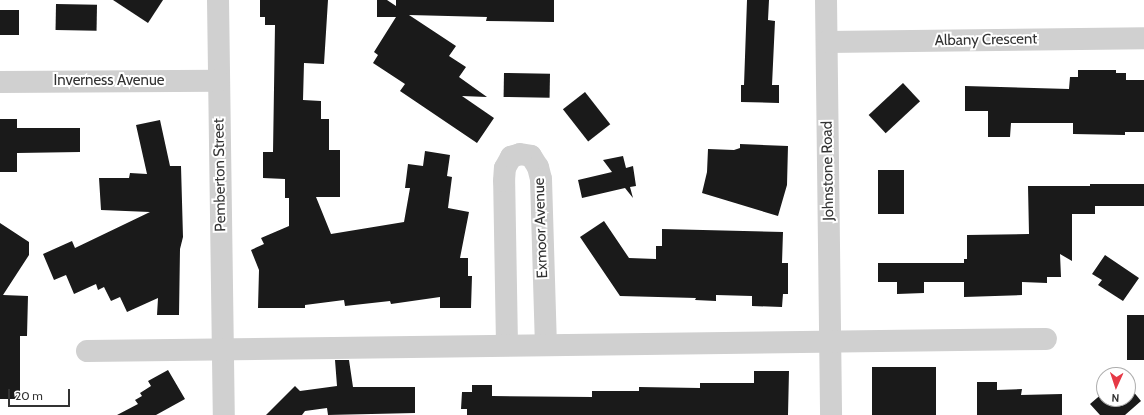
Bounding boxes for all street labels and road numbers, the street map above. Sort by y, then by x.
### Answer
street label: Albany Crescent [935,30,1037,50]
street label: Inverness Avenue [54,72,164,90]
street label: Pemberton Street [210,118,230,232]
street label: Johnstone Road [818,121,838,221]
street label: Exmoor Avenue [530,177,552,279]

